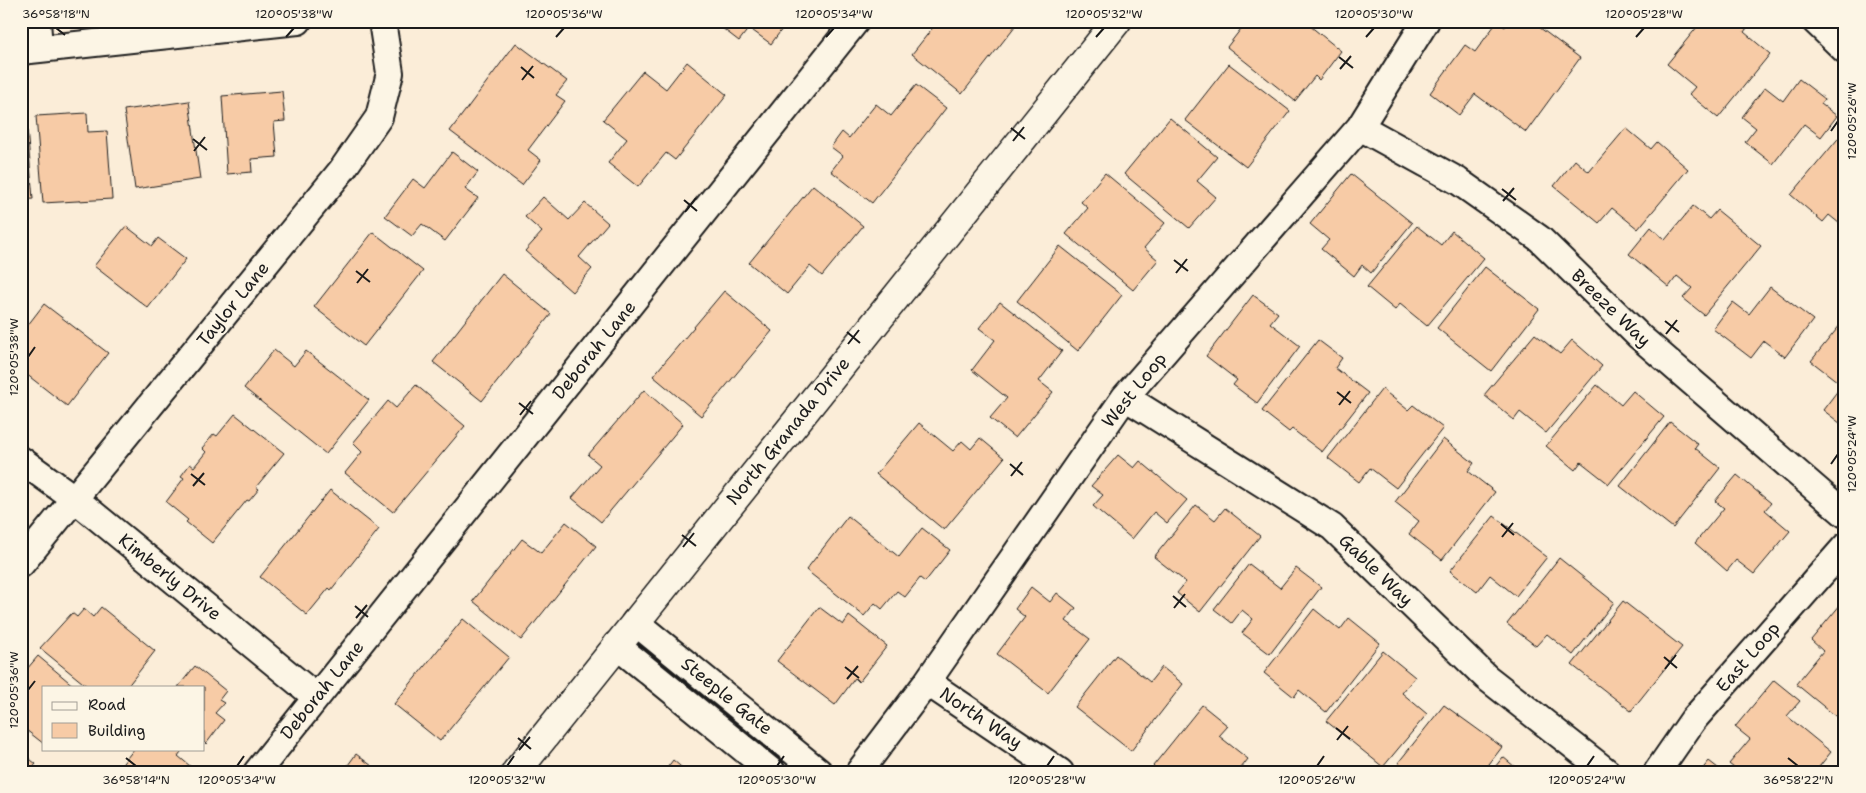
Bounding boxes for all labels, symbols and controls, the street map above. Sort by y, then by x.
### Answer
text: 36°58'18"N [22,6,90,22]
text: 120°05'38"W [255,6,333,22]
text: 120°05'36"W [525,6,603,22]
text: 120°05'34"W [795,6,873,22]
text: 120°05'32"W [1065,6,1143,22]
text: 120°05'30"W [1335,6,1413,22]
text: 120°05'28"W [1605,6,1683,22]
text: 120°05'26"W [1844,82,1860,160]
street label: Taylor Lane [191,257,275,351]
street label: Breeze Way [1566,264,1656,352]
street label: Deborah Lane [547,295,641,405]
text: 120°05'38"W [6,318,22,396]
street label: West Loop [1096,347,1172,433]
street label: North Granada Drive [721,352,855,510]
text: 120°05'24"W [1844,415,1860,493]
street label: Kimberly Drive [114,528,226,626]
street label: Gable Way [1334,528,1418,612]
street label: East Loop [1711,617,1785,697]
street label: Deborah Lane [275,635,369,745]
text: 120°05'36"W [6,651,22,729]
street label: Steeple Gate [676,652,778,740]
street label: North Way [935,681,1027,755]
legend [42,686,205,750]
text: Road [88,695,126,715]
text: Building [88,721,145,741]
text: 36°58'14"N [102,772,170,788]
text: 120°05'34"W [198,772,276,788]
text: 120°05'32"W [468,772,546,788]
text: 120°05'30"W [738,772,816,788]
text: 120°05'28"W [1008,772,1086,788]
text: 120°05'26"W [1278,772,1356,788]
text: 120°05'24"W [1548,772,1626,788]
text: 36°58'22"N [1763,772,1833,788]

